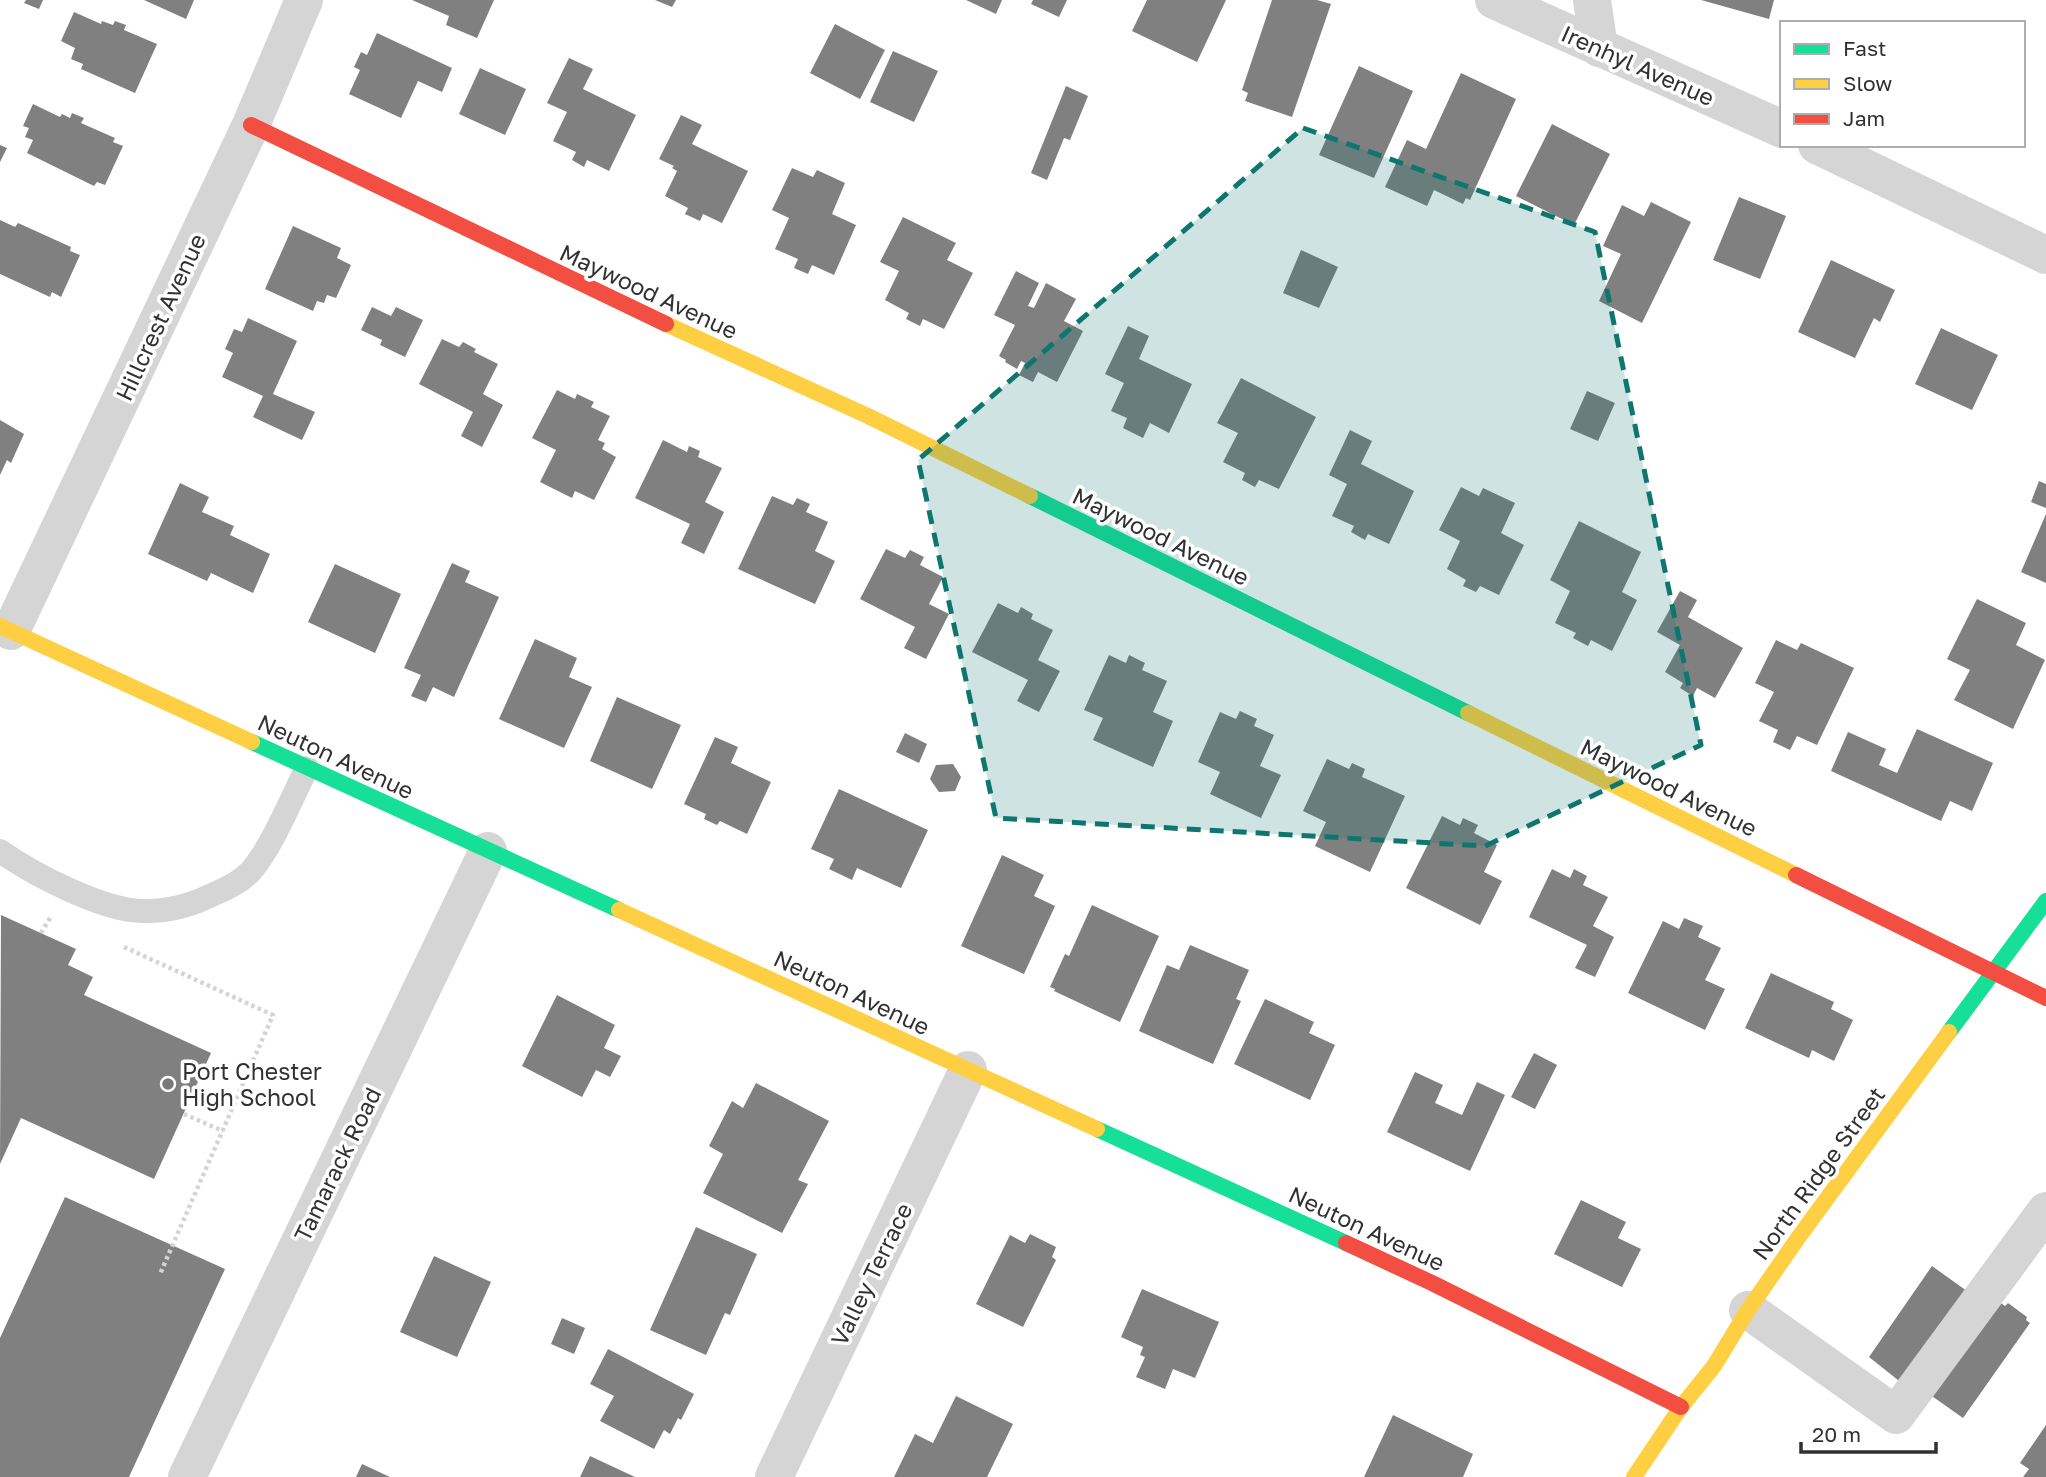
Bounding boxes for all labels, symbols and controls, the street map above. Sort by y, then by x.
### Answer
street label: Irenhyl Avenue [1557,19,1719,111]
legend [1780,21,2025,147]
text: Fast [1843,35,1886,61]
text: Slow [1843,70,1892,96]
text: Jam [1843,105,1885,131]
street label: Hillcrest Avenue [109,229,211,405]
street label: Maywood Avenue [556,238,742,344]
street label: Maywood Avenue [1068,481,1254,591]
street label: Neuton Avenue [254,708,418,804]
street label: Maywood Avenue [1576,732,1762,842]
street label: Neuton Avenue [770,944,934,1040]
place label: Port Chester High School [182,1057,322,1111]
marker: Port Chester High School [160,1076,176,1092]
street label: North Ridge Street [1746,1081,1890,1265]
street label: Tamarack Road [288,1082,386,1246]
street label: Neuton Avenue [1285,1180,1449,1276]
street label: Valley Terrace [824,1198,918,1350]
scale bar [1801,1410,1936,1454]
text: 20 m [1812,1421,1861,1447]

